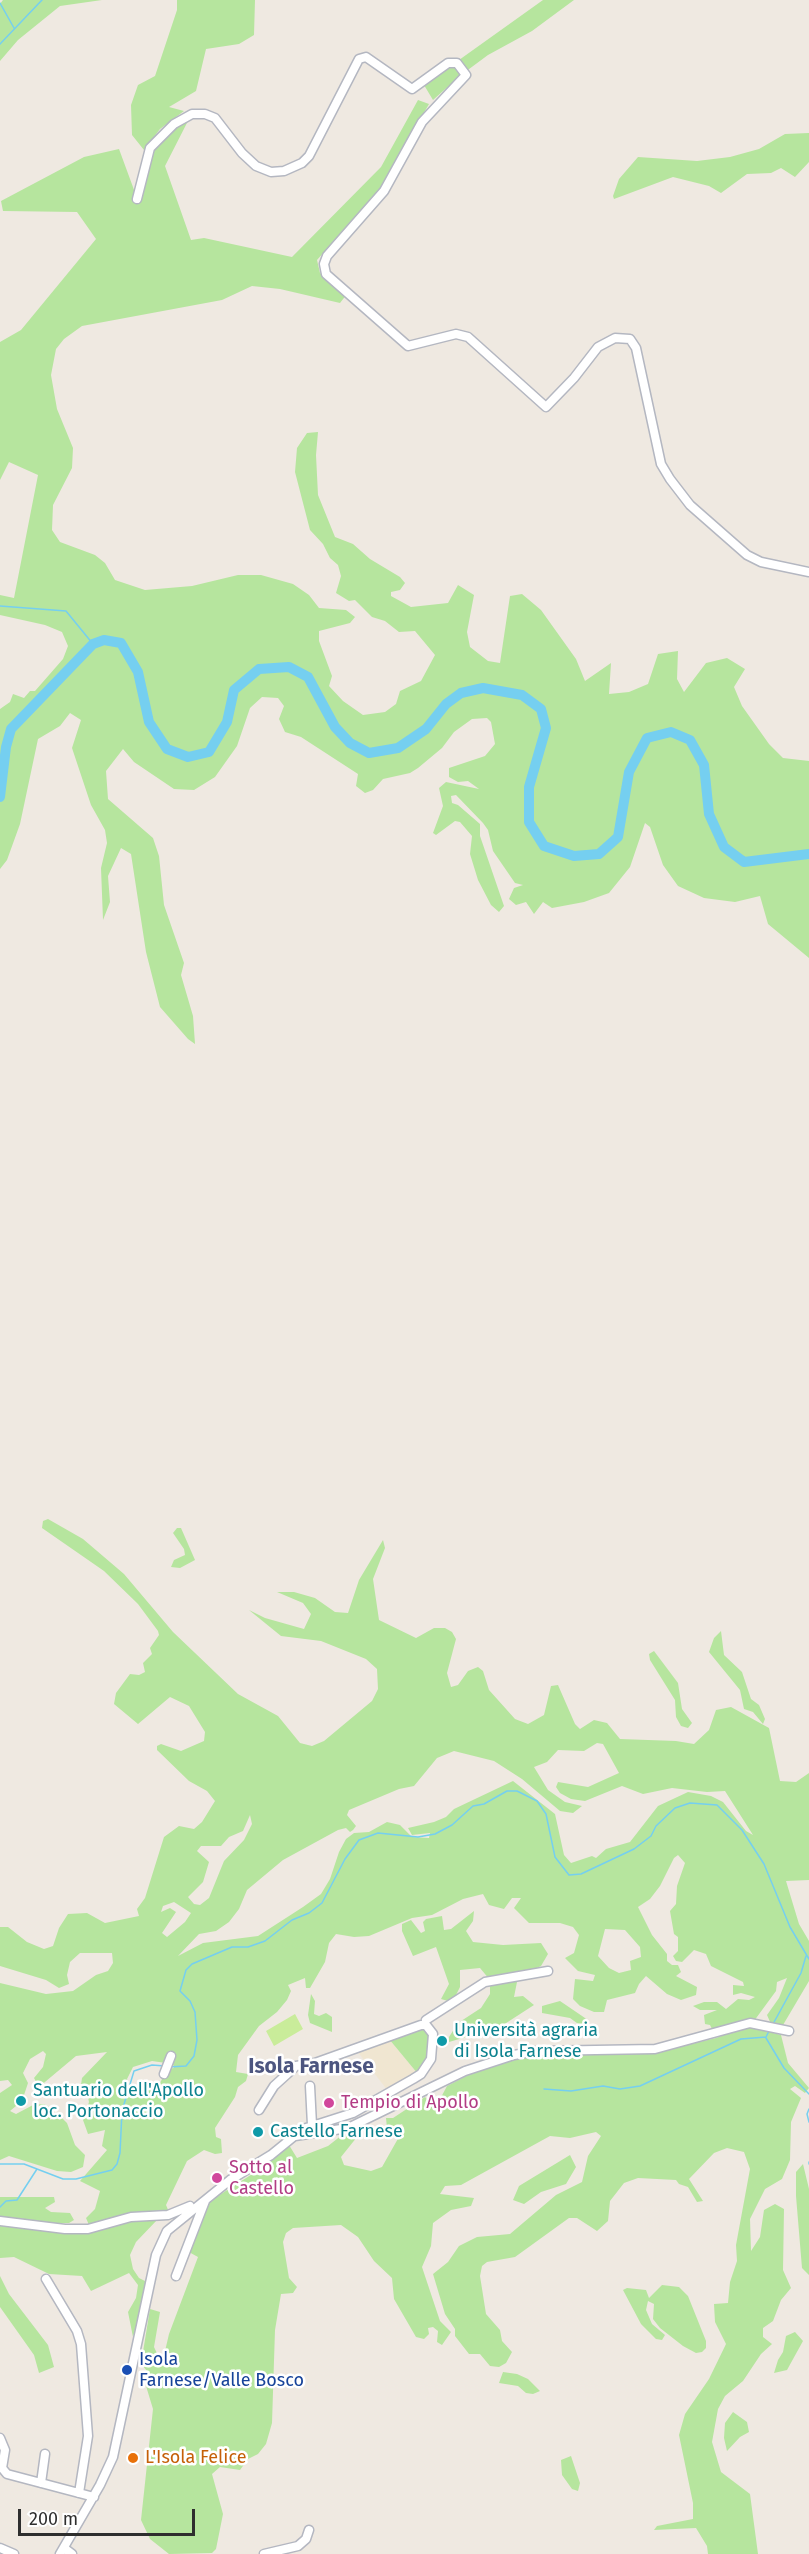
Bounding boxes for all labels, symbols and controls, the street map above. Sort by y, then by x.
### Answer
place label: Università agraria di Isola Farnese [454,2020,598,2062]
marker: Università agraria di Isola Farnese [435,2034,449,2048]
district label: Isola Farnese [248,2054,374,2080]
place label: Santuario dell'Apollo loc. Portonaccio [33,2080,204,2122]
place label: Tempio di Apollo [341,2092,479,2114]
marker: Santuario dell'Apollo loc. Portonaccio [14,2094,28,2108]
marker: Tempio di Apollo [322,2096,336,2110]
place label: Castello Farnese [270,2121,403,2143]
marker: Castello Farnese [251,2125,265,2139]
place label: Sotto al Castello [229,2157,294,2200]
marker: Sotto al Castello [210,2171,224,2185]
place label: Isola Farnese/Valle Bosco [139,2349,304,2392]
marker: Isola Farnese/Valle Bosco [120,2363,134,2377]
place label: L'Isola Felice [145,2447,247,2469]
marker: L'Isola Felice [126,2451,140,2465]
scale bar [21,2497,198,2535]
text: 200 m [29,2508,78,2530]

